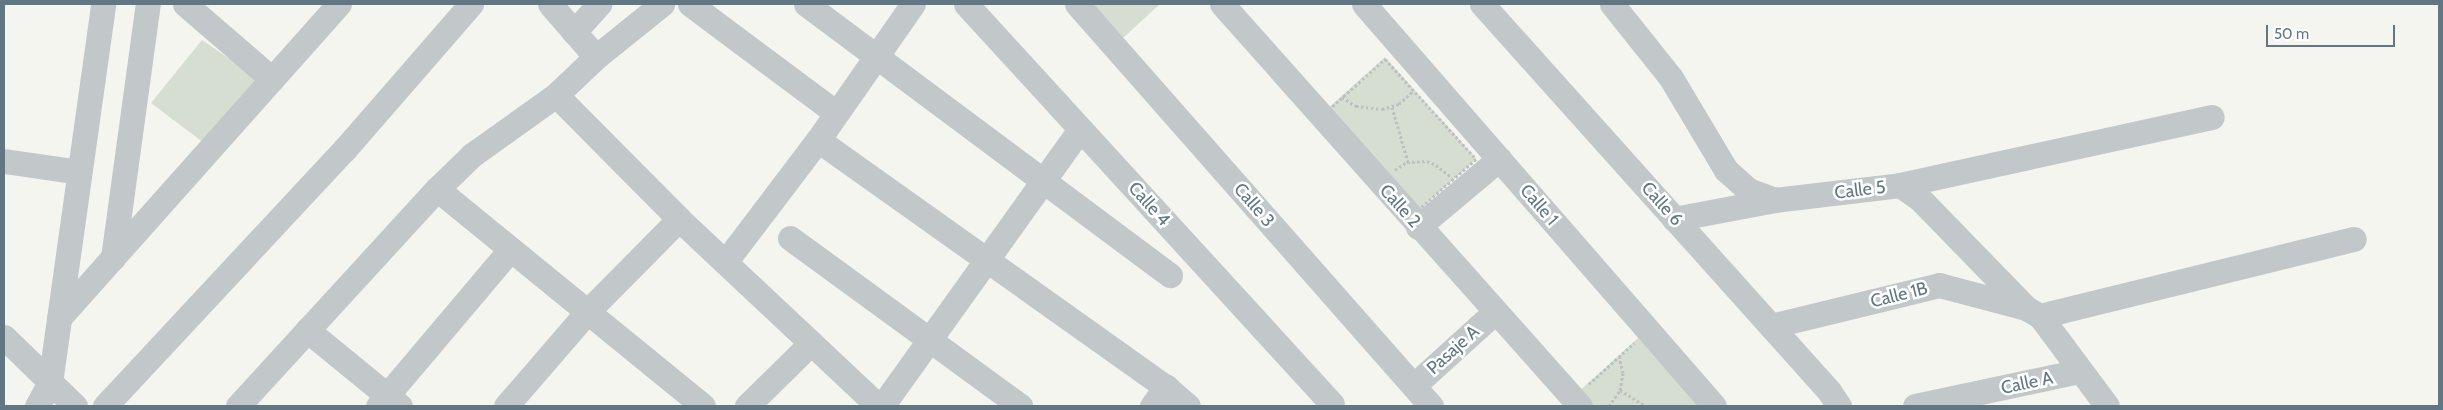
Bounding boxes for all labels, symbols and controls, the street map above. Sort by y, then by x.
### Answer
scale bar [2268,15,2397,47]
text: 50 m [2274,25,2309,43]
street label: Calle 5 [1833,176,1887,204]
street label: Calle 4 [1124,178,1174,230]
street label: Calle 6 [1637,178,1687,230]
street label: Calle 3 [1229,179,1279,231]
street label: Calle 2 [1375,180,1425,232]
street label: Calle 1 [1515,180,1563,230]
street label: Calle 1B [1868,278,1930,312]
street label: Pasaje A [1422,321,1484,379]
street label: Calle A [1999,367,2055,399]

